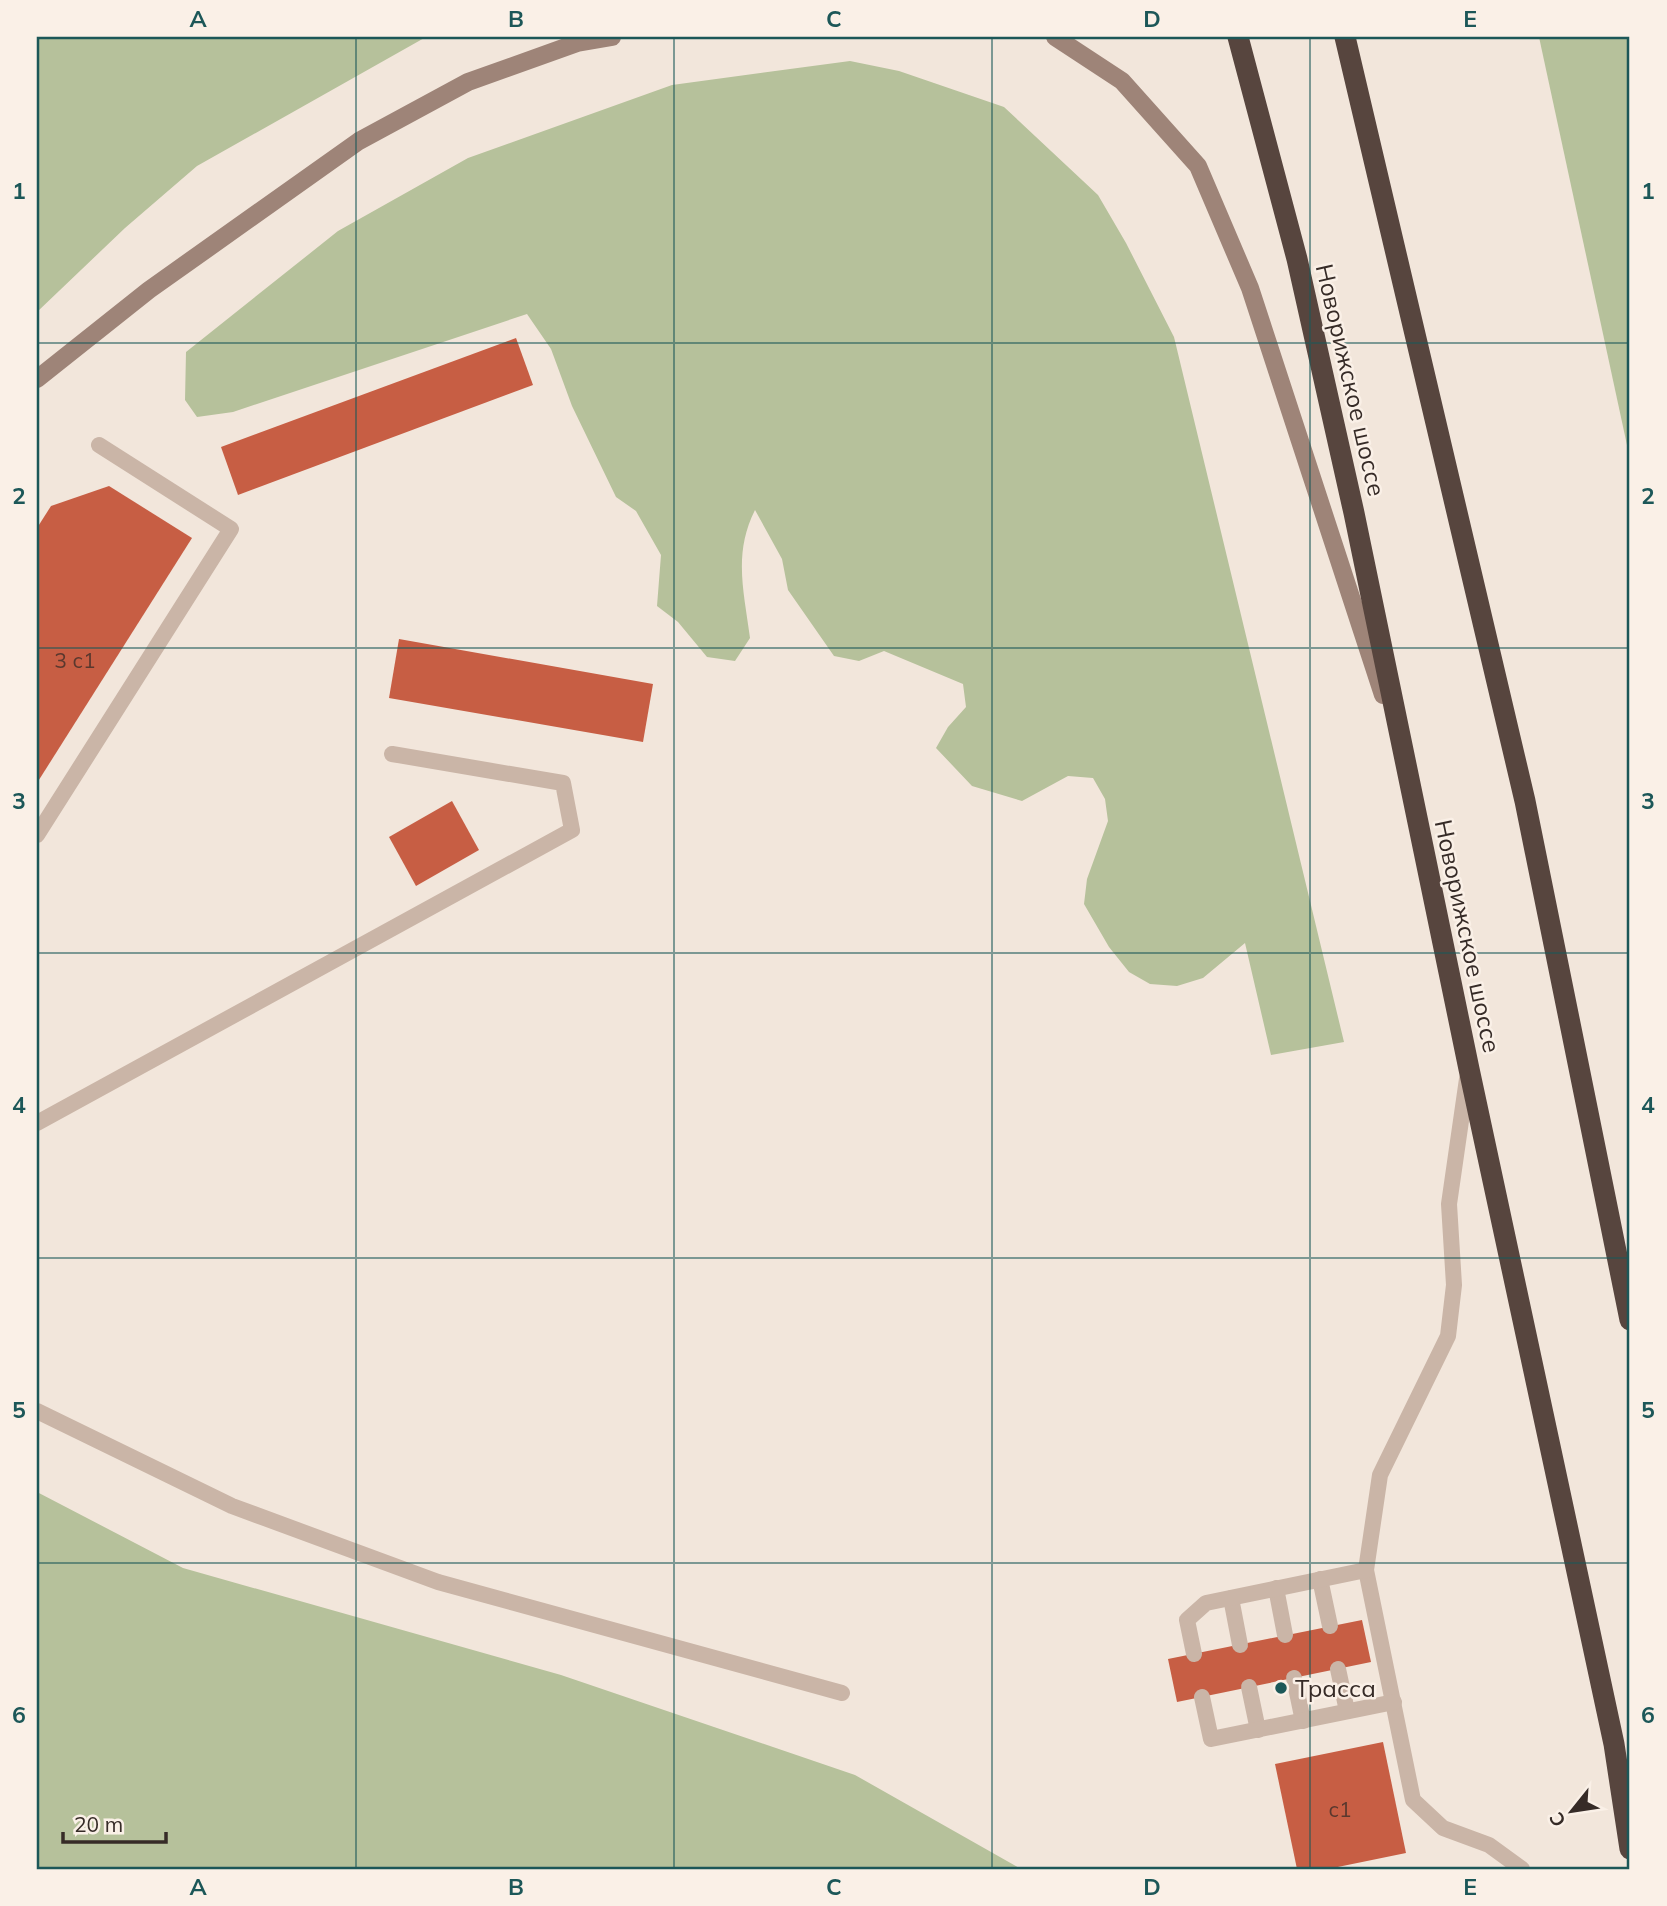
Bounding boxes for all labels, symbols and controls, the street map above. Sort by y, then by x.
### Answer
text: A [189,4,207,33]
text: B [508,4,524,33]
text: C [826,4,842,33]
text: D [1143,4,1161,33]
text: E [1463,4,1477,33]
text: 1 [12,176,26,205]
text: 1 [1641,176,1655,205]
street label: Новорижское шоссе [1310,261,1392,499]
text: 2 [12,481,26,510]
text: 2 [1641,481,1655,510]
house number: 3 с1 [54,647,96,673]
text: 3 [12,786,26,815]
text: 3 [1641,786,1655,815]
street label: Новорижское шоссе [1429,817,1507,1055]
text: 4 [12,1090,26,1119]
text: 4 [1641,1090,1655,1119]
text: 5 [12,1395,26,1424]
text: 5 [1641,1395,1655,1424]
place label: Трасса [1295,1673,1376,1703]
marker: Трасса [1273,1680,1289,1696]
text: 6 [12,1700,26,1729]
text: 6 [1641,1700,1655,1729]
north arrow [1538,1776,1608,1846]
house number: с1 [1328,1796,1352,1822]
scale bar [63,1801,166,1845]
text: С [1544,1808,1571,1831]
text: 20 m [74,1811,123,1837]
text: A [189,1872,207,1901]
text: B [508,1872,524,1901]
text: C [826,1872,842,1901]
text: D [1143,1872,1161,1901]
text: E [1463,1872,1477,1901]

